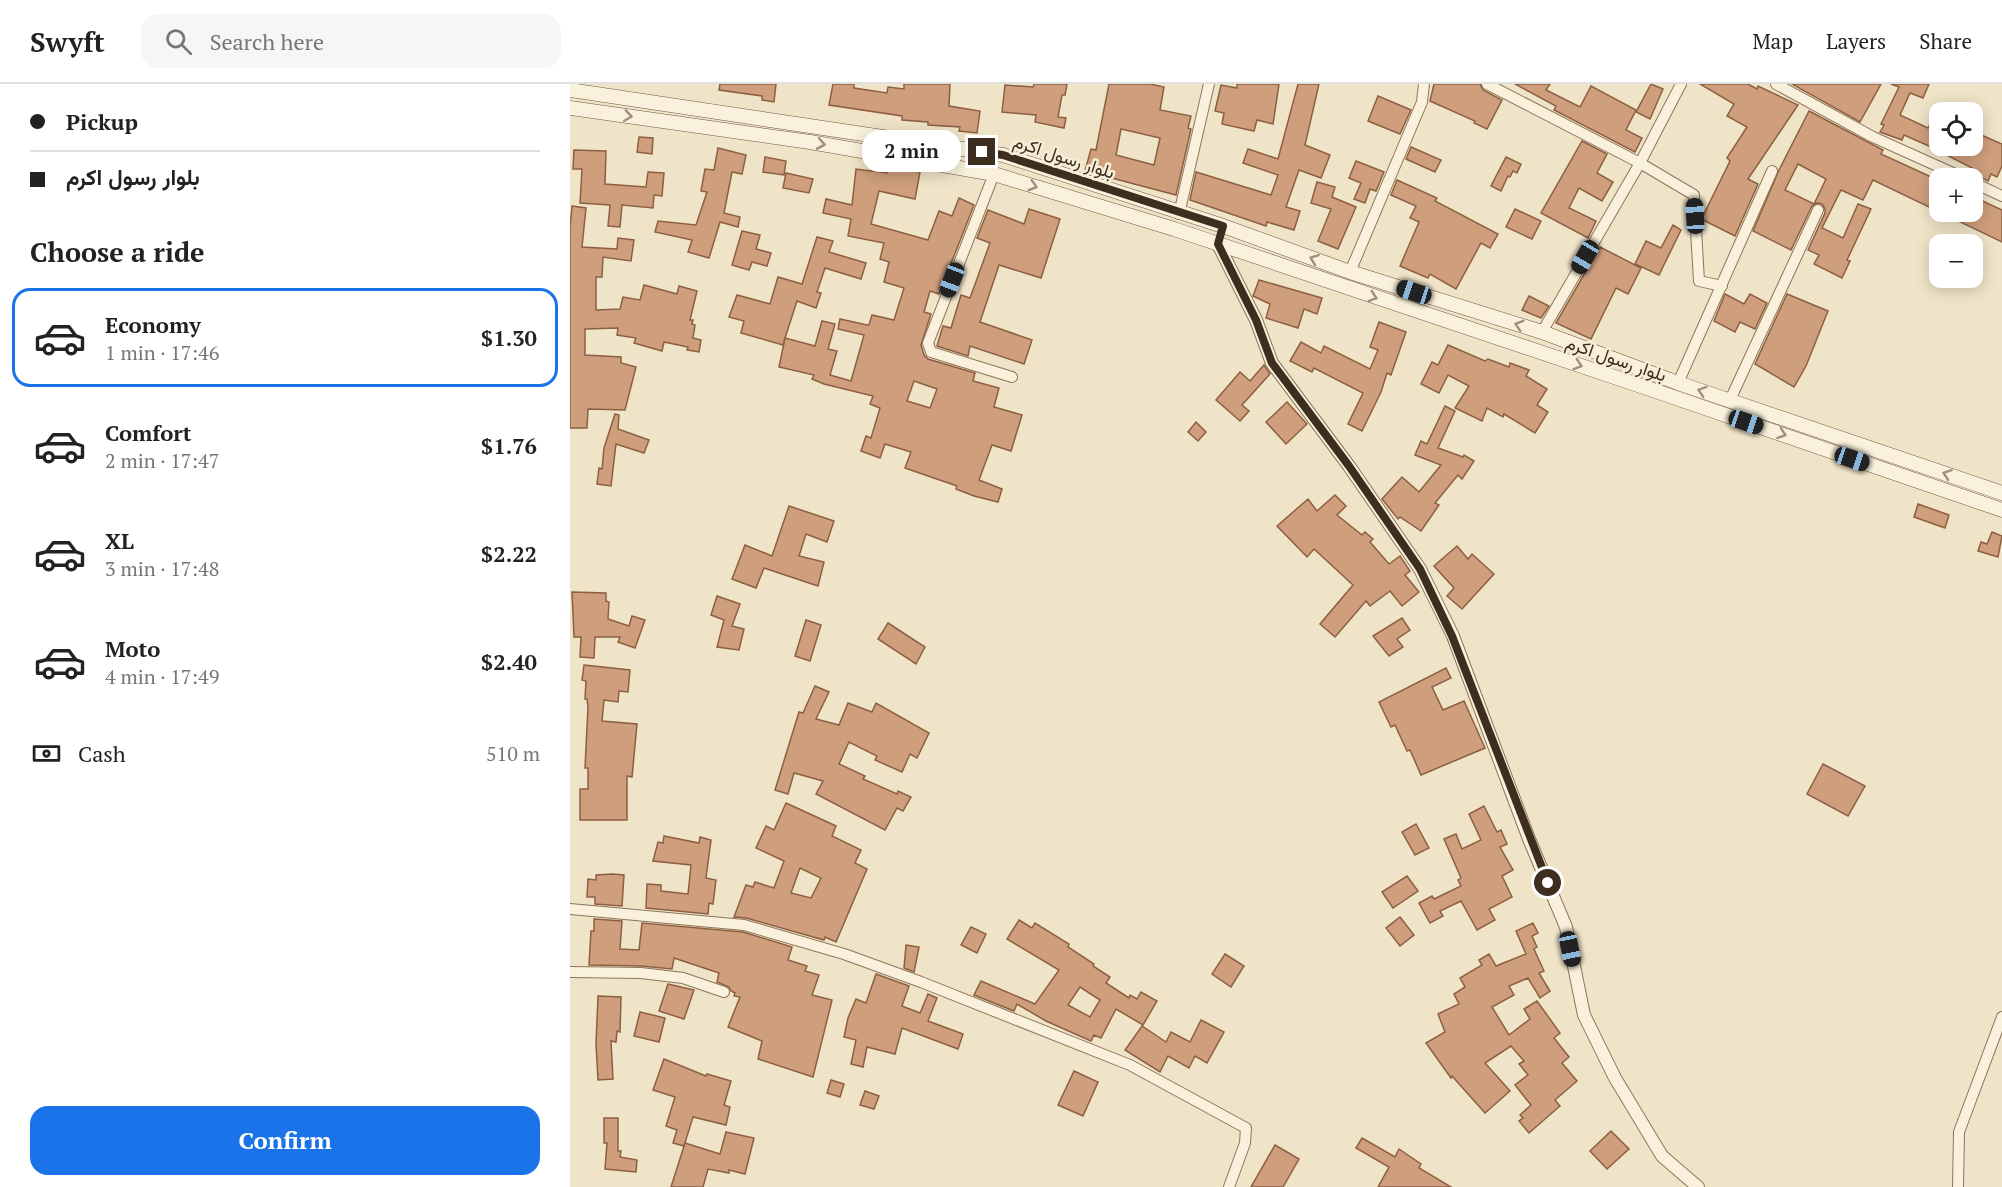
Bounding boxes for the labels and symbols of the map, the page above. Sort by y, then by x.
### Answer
one-way arrow [623,110,633,122]
street label: بلوار رسول اکرم [1010,128,1118,185]
callout: 2 min [862,131,961,173]
one-way arrow [816,137,826,150]
route end [968,138,995,165]
one-way arrow [1027,179,1037,191]
car [1685,198,1705,234]
car [1568,237,1602,277]
one-way arrow [1309,253,1319,266]
car [937,260,967,300]
car [1394,278,1434,306]
one-way arrow [1367,290,1378,302]
one-way arrow [1514,320,1525,332]
street label: بلوار رسول اکرم [1562,330,1670,387]
one-way arrow [1572,358,1583,370]
one-way arrow [1697,386,1708,398]
car [1726,408,1766,436]
one-way arrow [1776,427,1787,440]
car [1832,445,1872,473]
one-way arrow [1942,469,1953,482]
route start [1534,869,1561,896]
car [1557,930,1583,968]

